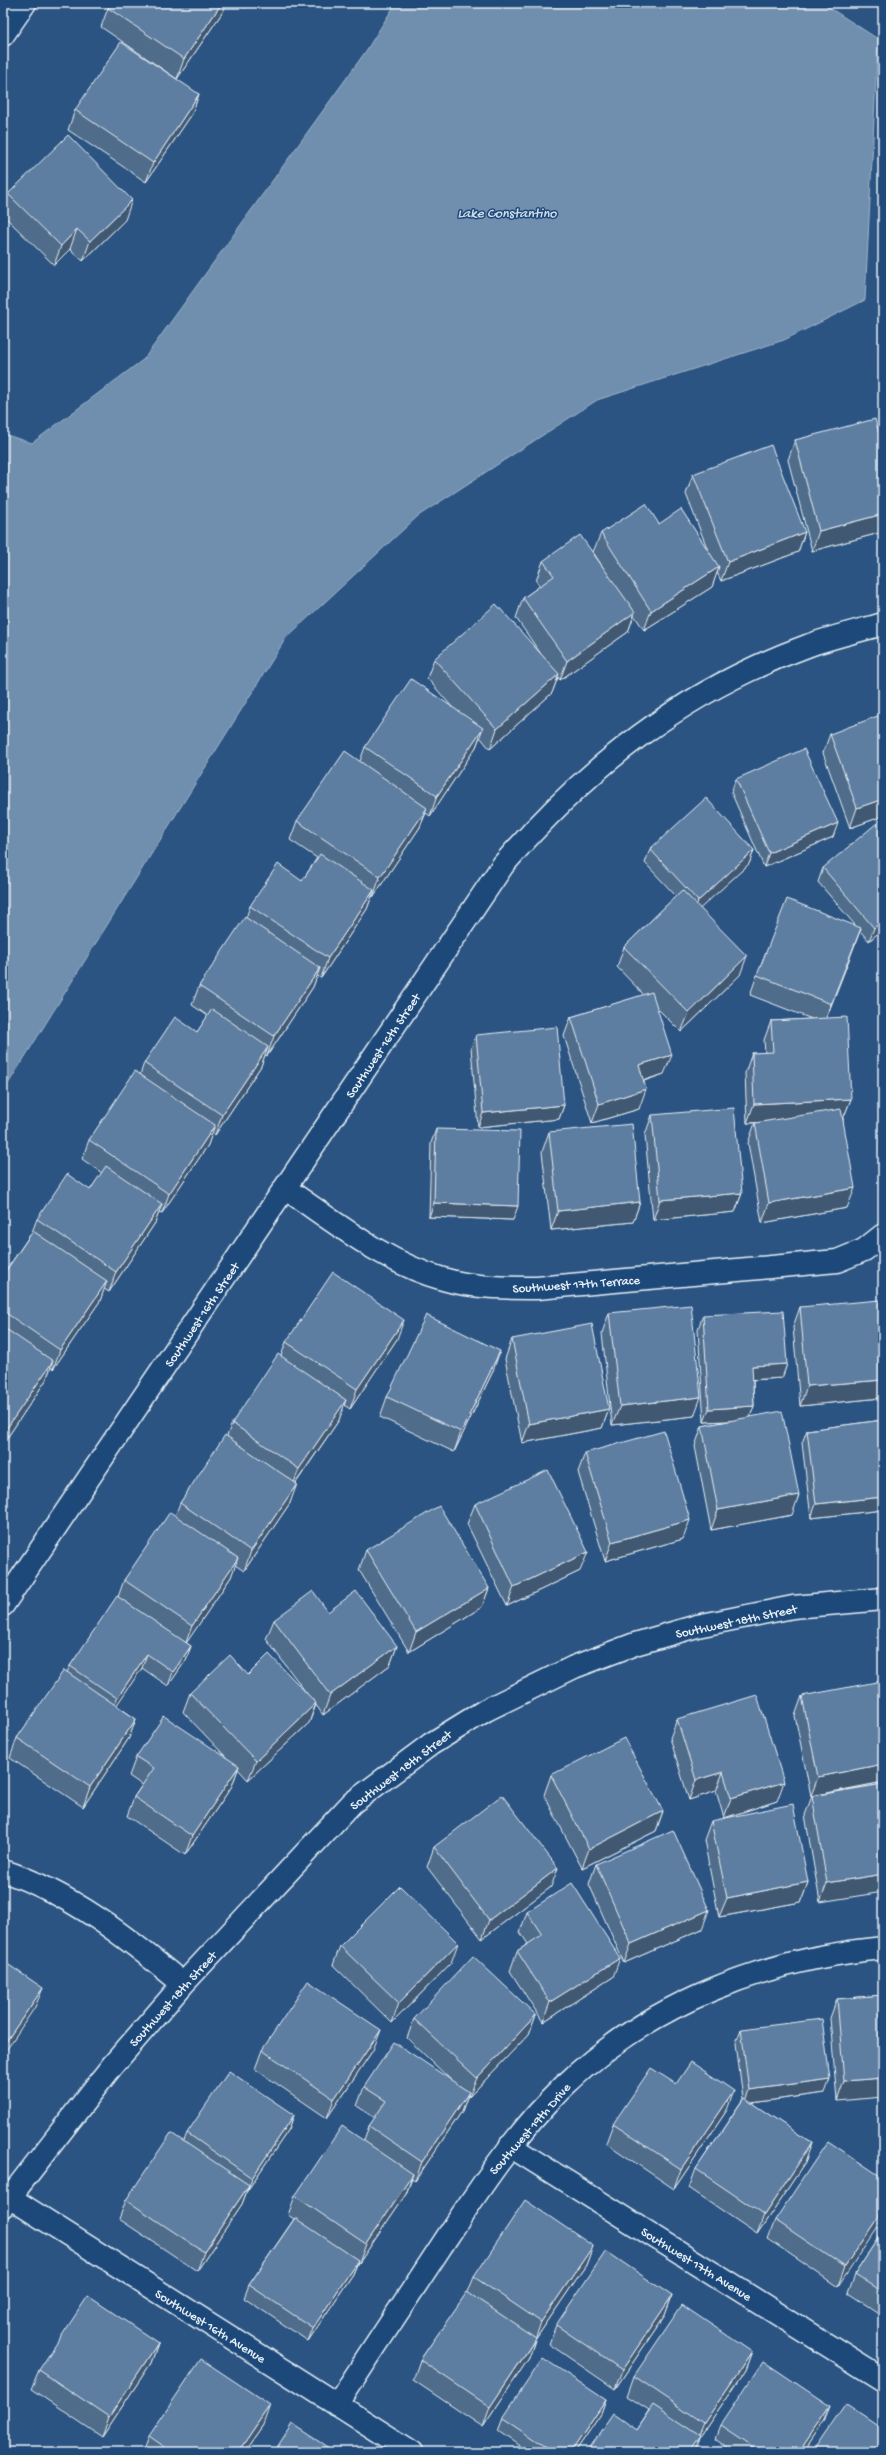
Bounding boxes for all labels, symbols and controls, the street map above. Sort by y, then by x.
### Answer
water label: Lake Constantino [457,206,557,223]
street label: Southwest 16th Street [343,990,426,1102]
street label: Southwest 16th Street [162,1259,245,1371]
street label: Southwest 17th Terrace [512,1274,641,1297]
street label: Southwest 18th Street [675,1602,800,1643]
street label: Southwest 18th Street [348,1727,457,1814]
street label: Southwest 18th Street [127,1947,222,2051]
street label: Southwest 19th Drive [487,2081,575,2179]
street label: Southwest 17th Avenue [638,2225,754,2305]
street label: Southwest 16th Avenue [152,2287,268,2367]

